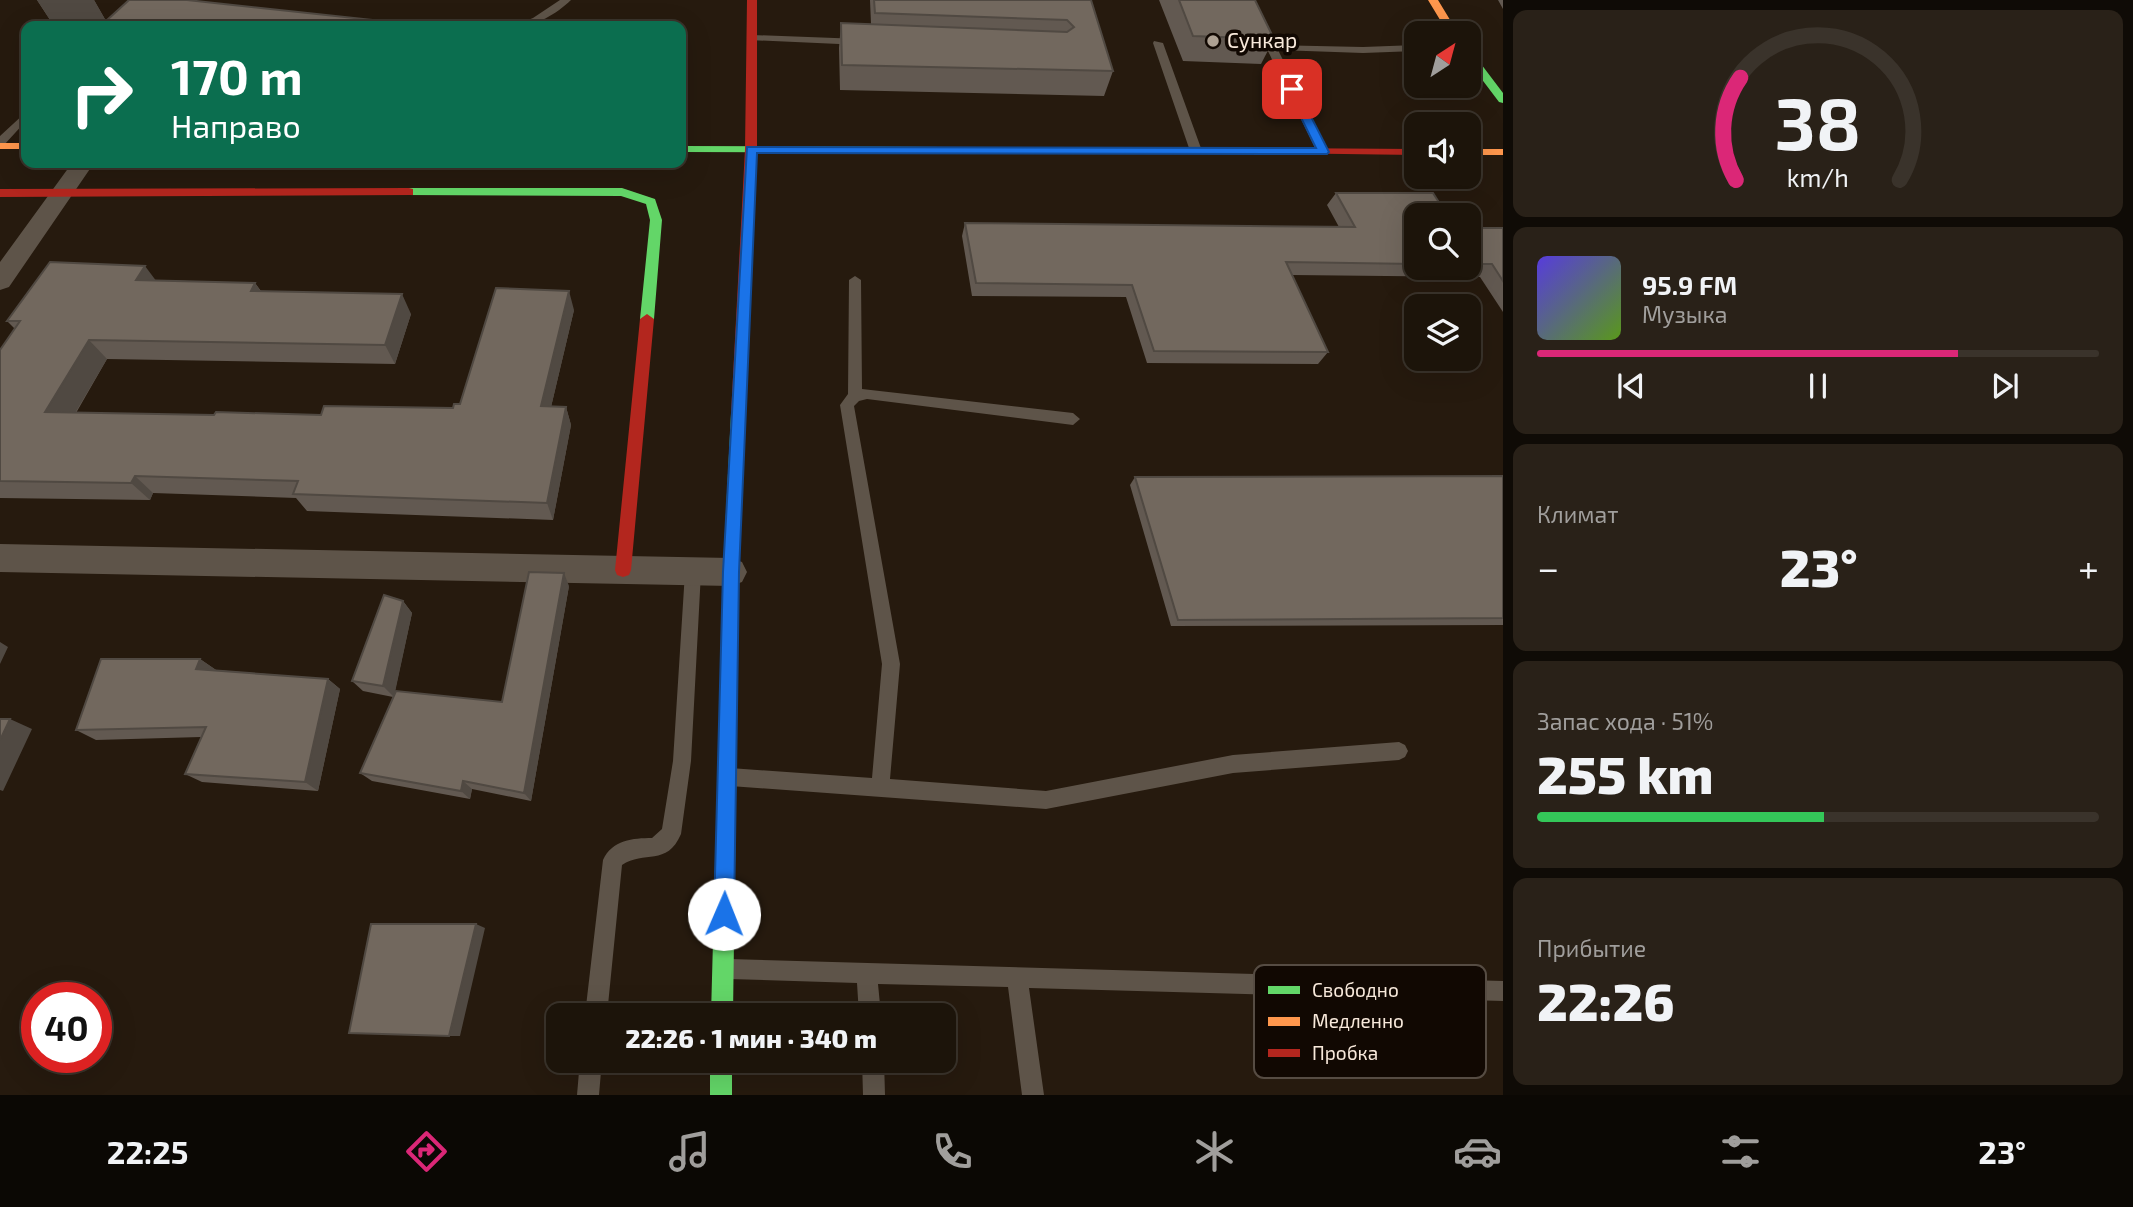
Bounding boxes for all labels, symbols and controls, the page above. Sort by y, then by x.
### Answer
north arrow [1404,21,1480,98]
map controls [1404,21,1481,371]
place label: Сункар [1227,27,1297,53]
marker: Сункар [1205,33,1221,49]
text: 170 m [171,46,303,105]
icon: right [56,49,147,140]
pin [1262,59,1322,119]
icon: arrive [1273,70,1311,108]
text: 38 [1775,77,1861,165]
text: Направо [171,106,301,144]
button: sound [1404,112,1481,189]
text: km/h [1787,161,1849,191]
button: search [1404,203,1481,280]
text: 95.9 FM [1642,269,1737,300]
button: layers [1404,294,1481,371]
text: Музыка [1642,300,1727,328]
icon: previous [1612,367,1650,405]
icon: pause [1799,367,1837,405]
icon: next [1986,367,2024,405]
text: Климат [1537,500,1618,528]
text: 23° [1780,535,1858,597]
text: − [1537,544,1559,590]
text: + [2078,544,2099,590]
text: Запас хода · 51% [1537,707,1713,735]
text: 255 km [1537,742,1714,804]
position arrow [687,877,761,951]
text: Прибытие [1537,934,1646,962]
legend [1254,965,1486,1078]
text: 22:26 [1537,969,1674,1031]
text: Свободно [1312,978,1399,1001]
speed limit sign: 40 [21,982,112,1073]
text: Медленно [1312,1009,1404,1032]
text: 22:26 · 1 мин · 340 m [625,1022,877,1053]
text: Пробка [1312,1041,1378,1064]
icon: directions [402,1127,451,1176]
icon: music [665,1127,714,1176]
icon: phone [928,1127,977,1176]
icon: climate [1190,1127,1239,1176]
icon: car [1453,1127,1502,1176]
icon: filters [1716,1127,1765,1176]
text: 22:25 [107,1132,189,1170]
text: 23° [1978,1132,2026,1170]

